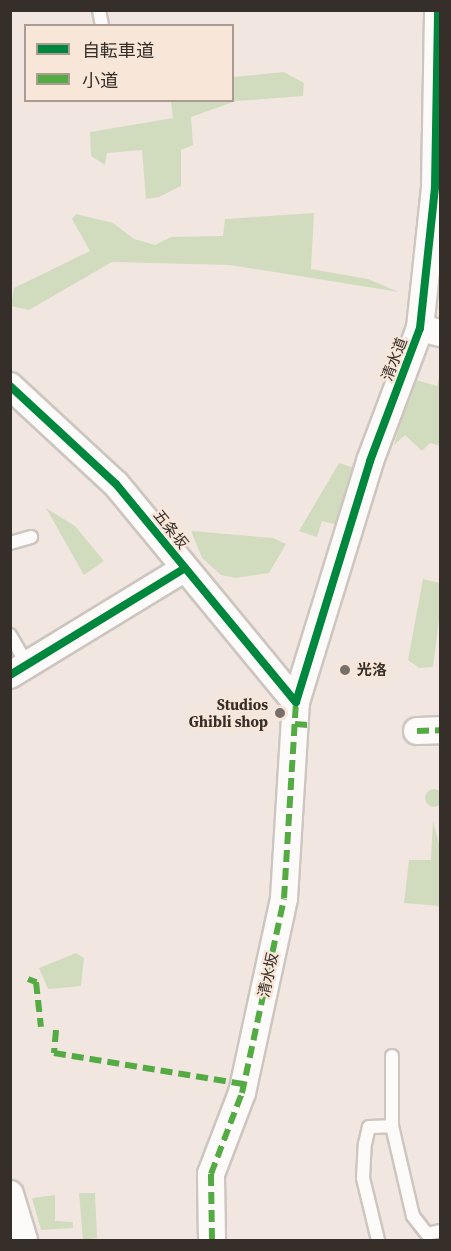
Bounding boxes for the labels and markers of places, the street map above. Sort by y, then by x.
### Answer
place label: 光洛 [357,661,387,679]
marker: 光洛 [338,663,352,677]
place label: Studios Ghibli shop [189,695,268,730]
marker: Studios Ghibli shop [273,706,287,720]

